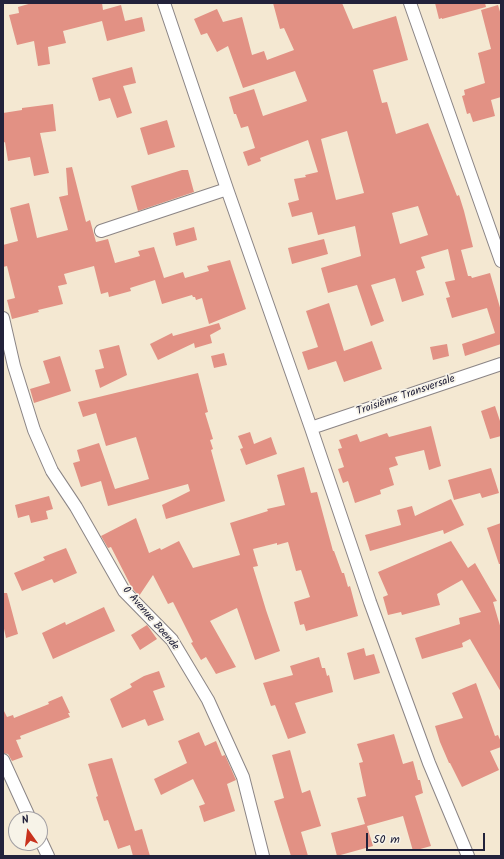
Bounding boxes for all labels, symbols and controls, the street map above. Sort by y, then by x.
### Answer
street label: Troisième Transversale [355,373,457,419]
street label: 0 Avenue Boende [119,585,181,653]
north arrow [8,811,48,851]
text: N [20,811,31,830]
scale bar [368,825,487,851]
text: 50 m [373,830,400,849]

